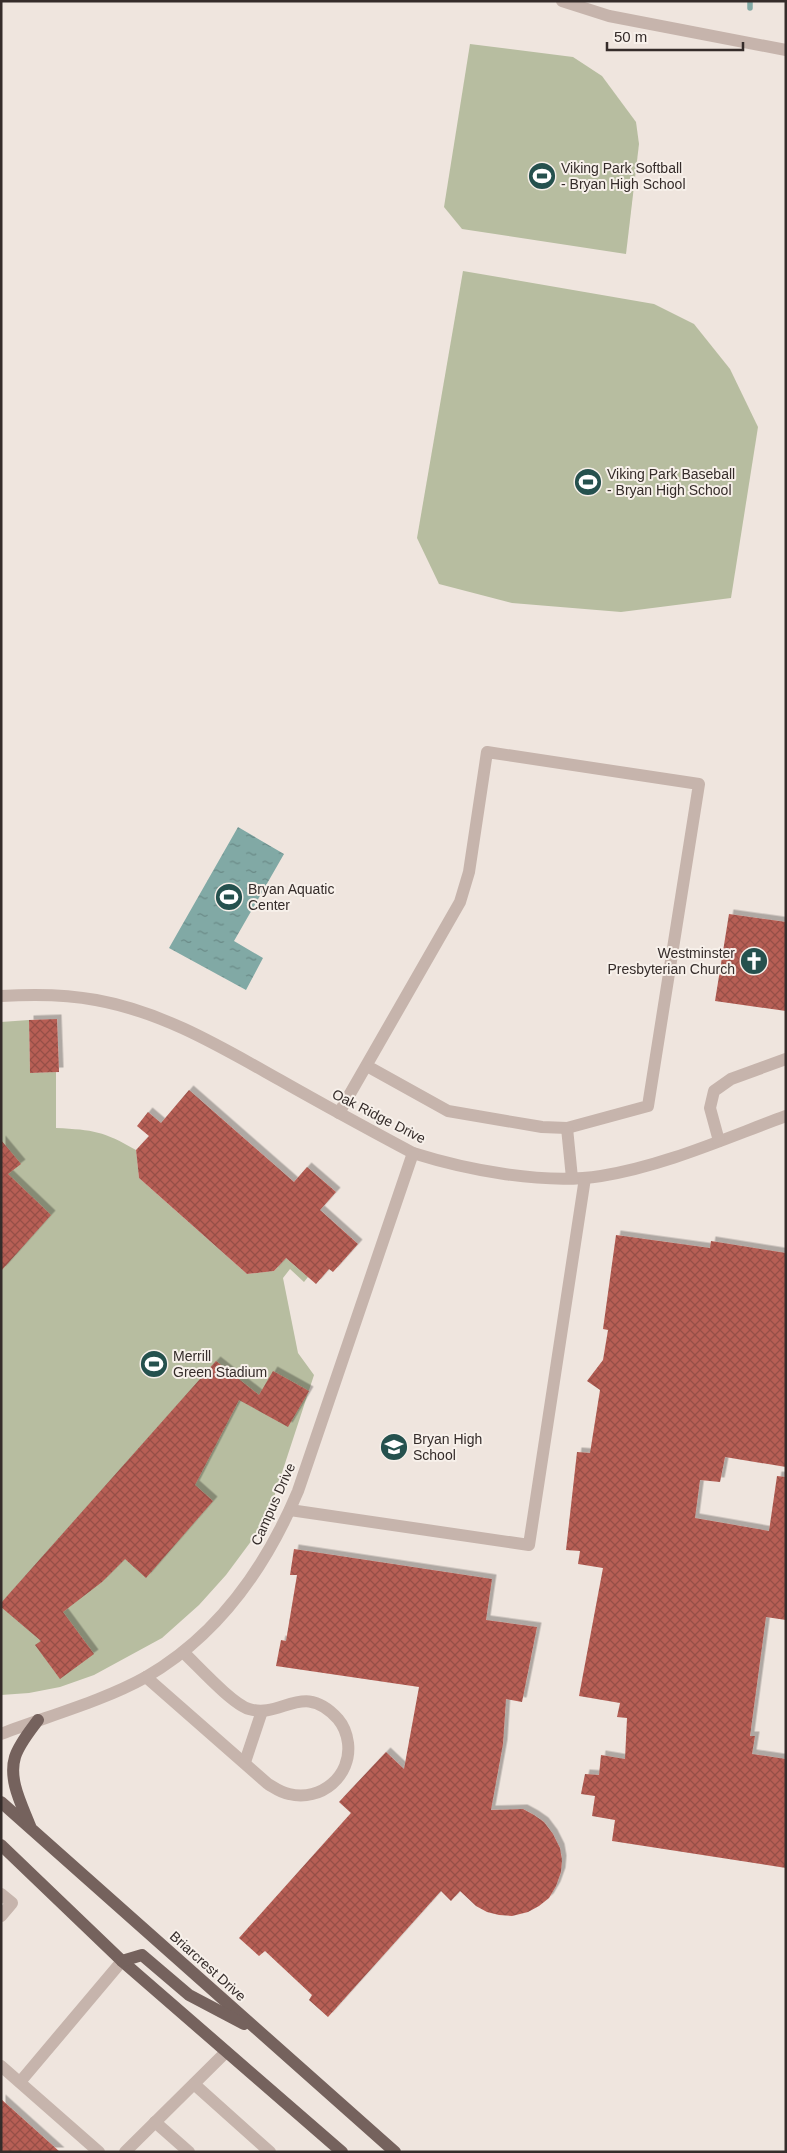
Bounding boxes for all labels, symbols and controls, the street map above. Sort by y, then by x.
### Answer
scale bar [607,20,743,52]
text: 50 m [614,28,647,45]
place label: Viking Park Softball - Bryan High School [561,160,686,192]
sports icon: Viking Park Softball - Bryan High School [527,161,557,191]
place label: Viking Park Baseball - Bryan High School [607,466,735,498]
sports icon: Viking Park Baseball - Bryan High School [573,467,603,497]
place label: Bryan Aquatic Center [248,881,334,913]
sports icon: Bryan Aquatic Center [214,882,244,912]
place label: Westminster Presbyterian Church [607,945,735,977]
church icon: Westminster Presbyterian Church [739,946,769,976]
street label: Oak Ridge Drive [330,1086,429,1147]
place label: Merrill Green Stadium [173,1348,267,1380]
sports icon: Merrill Green Stadium [139,1349,169,1379]
place label: Bryan High School [413,1431,482,1463]
school or university icon: Bryan High School [379,1432,409,1462]
street label: Campus Drive [248,1460,298,1548]
street label: Briarcrest Drive [167,1928,249,2004]

